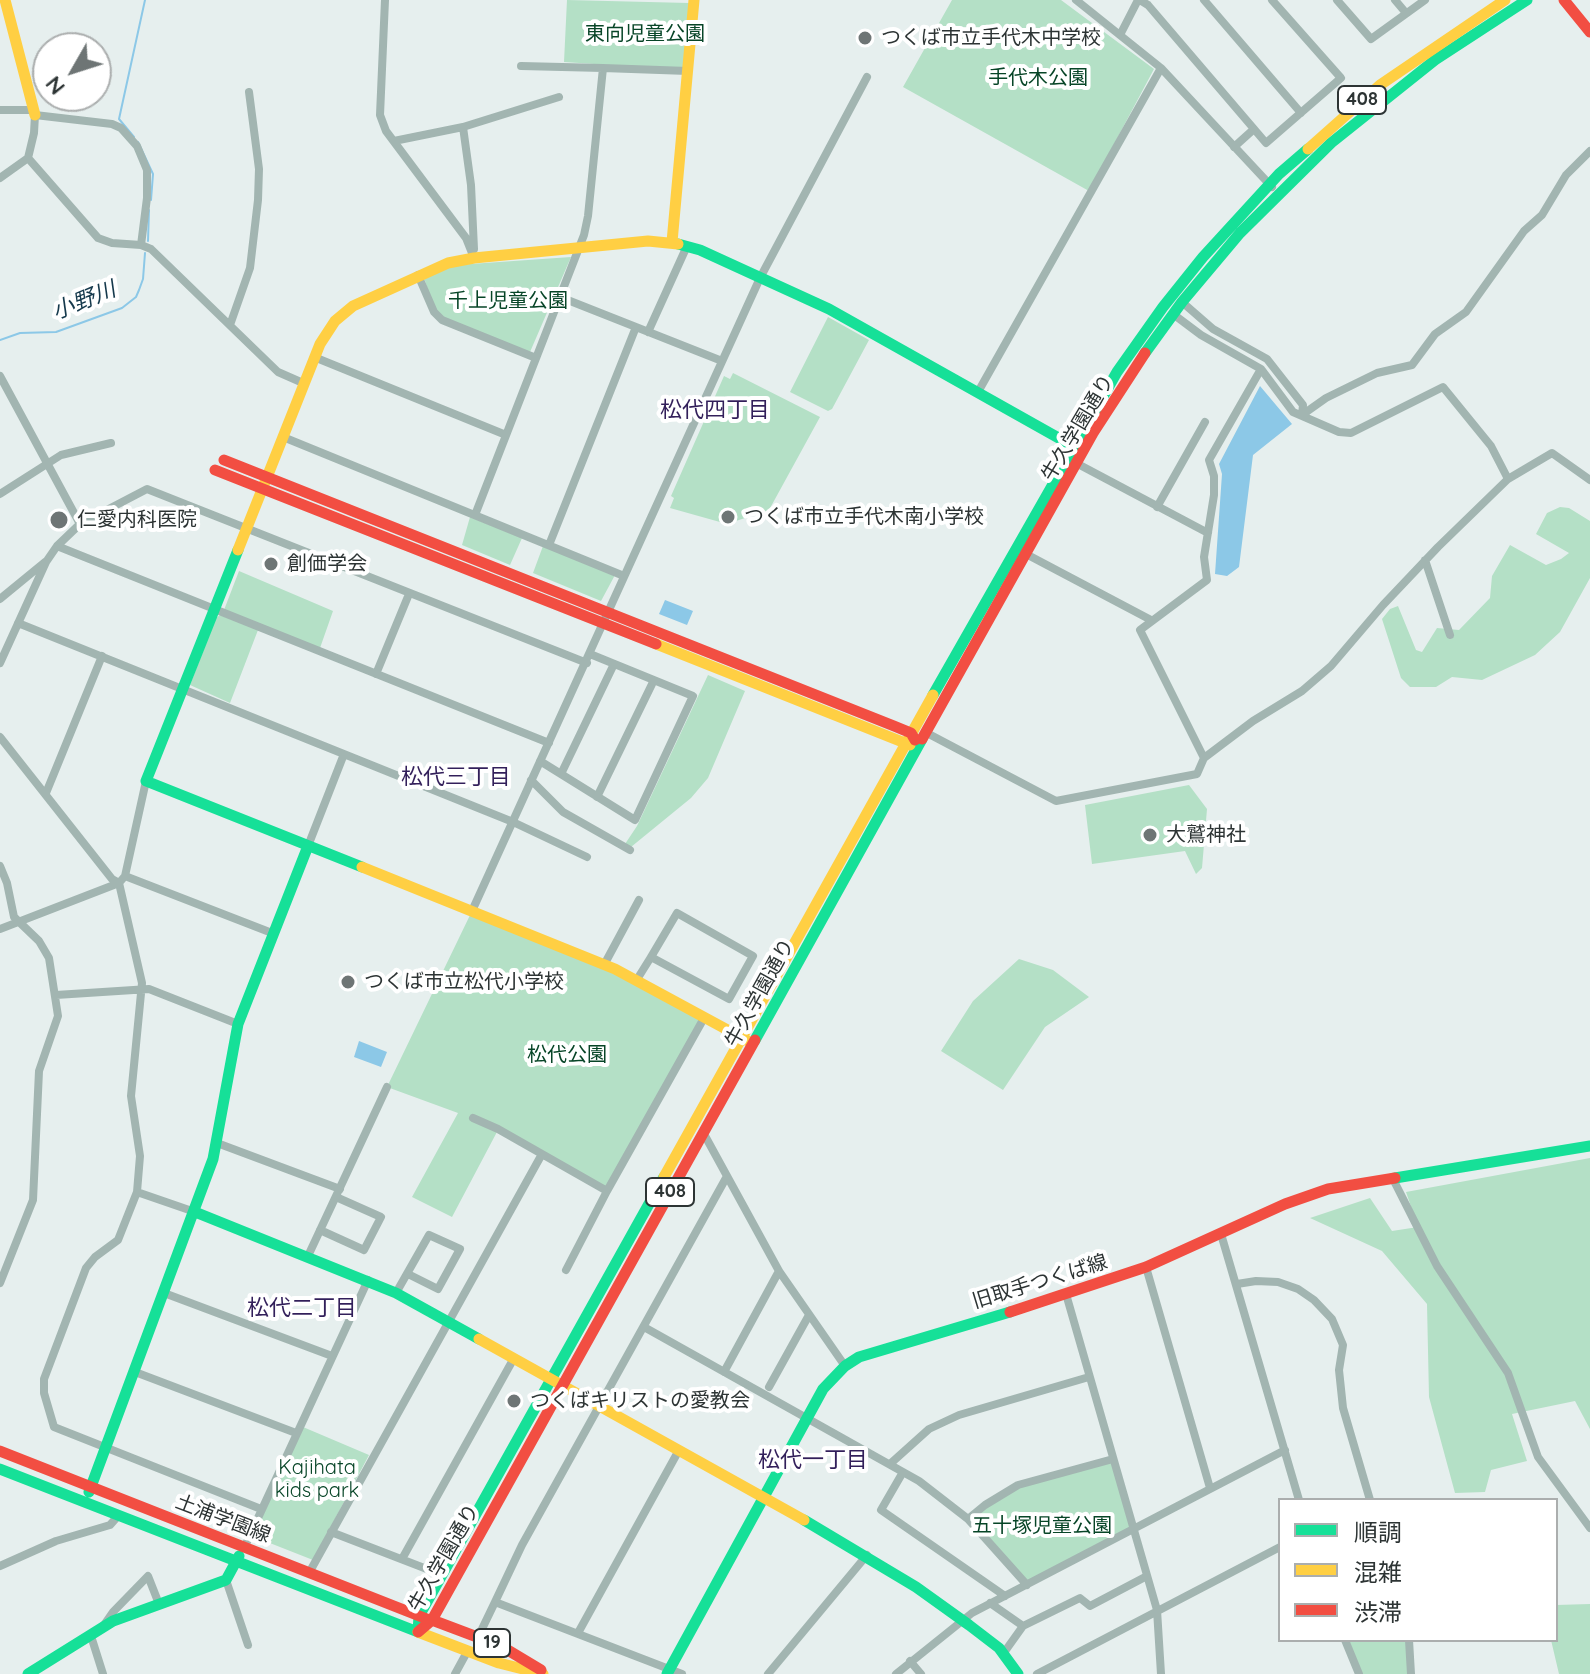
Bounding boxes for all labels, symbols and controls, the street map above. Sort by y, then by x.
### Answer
park label: 東向児童公園 [585,22,705,46]
place label: つくば市立手代木中学校 [881,26,1101,50]
marker: つくば市立手代木中学校 [856,29,874,47]
north arrow [32,32,112,112]
park label: 手代木公園 [988,66,1088,90]
text: N [39,71,71,101]
road number: 408 [1338,86,1386,114]
water label: 小野川 [48,276,120,326]
park label: 千上児童公園 [448,289,568,313]
street label: 牛久学園通り [1037,370,1119,486]
district label: 松代四丁目 [660,397,770,423]
place label: つくば市立手代木南小学校 [744,505,984,529]
place label: 仁愛内科医院 [77,508,197,532]
marker: つくば市立手代木南小学校 [719,508,737,526]
marker: 仁愛内科医院 [48,509,70,531]
place label: 創価学会 [287,552,367,576]
marker: 創価学会 [262,555,280,573]
district label: 松代三丁目 [401,764,511,790]
place label: 大鷲神社 [1166,823,1246,847]
marker: 大鷲神社 [1141,826,1159,844]
street label: 牛久学園通り [720,935,800,1051]
place label: つくば市立松代小学校 [364,970,564,994]
marker: つくば市立松代小学校 [339,973,357,991]
park label: 松代公園 [527,1043,607,1067]
road number: 408 [646,1178,694,1206]
street label: 旧取手つくば線 [970,1250,1110,1314]
district label: 松代二丁目 [247,1295,357,1321]
place label: つくばキリストの愛教会 [530,1389,750,1413]
marker: つくばキリストの愛教会 [505,1392,523,1410]
district label: 松代一丁目 [758,1447,868,1473]
park label: Kajihata kids park [275,1456,359,1503]
street label: 土浦学園線 [172,1490,274,1548]
legend [1278,1498,1558,1642]
street label: 牛久学園通り [404,1500,484,1616]
park label: 五十塚児童公園 [972,1514,1112,1538]
text: 順調 [1354,1517,1402,1547]
text: 混雑 [1354,1557,1402,1587]
text: 渋滞 [1354,1597,1402,1627]
road number: 19 [474,1629,510,1657]

